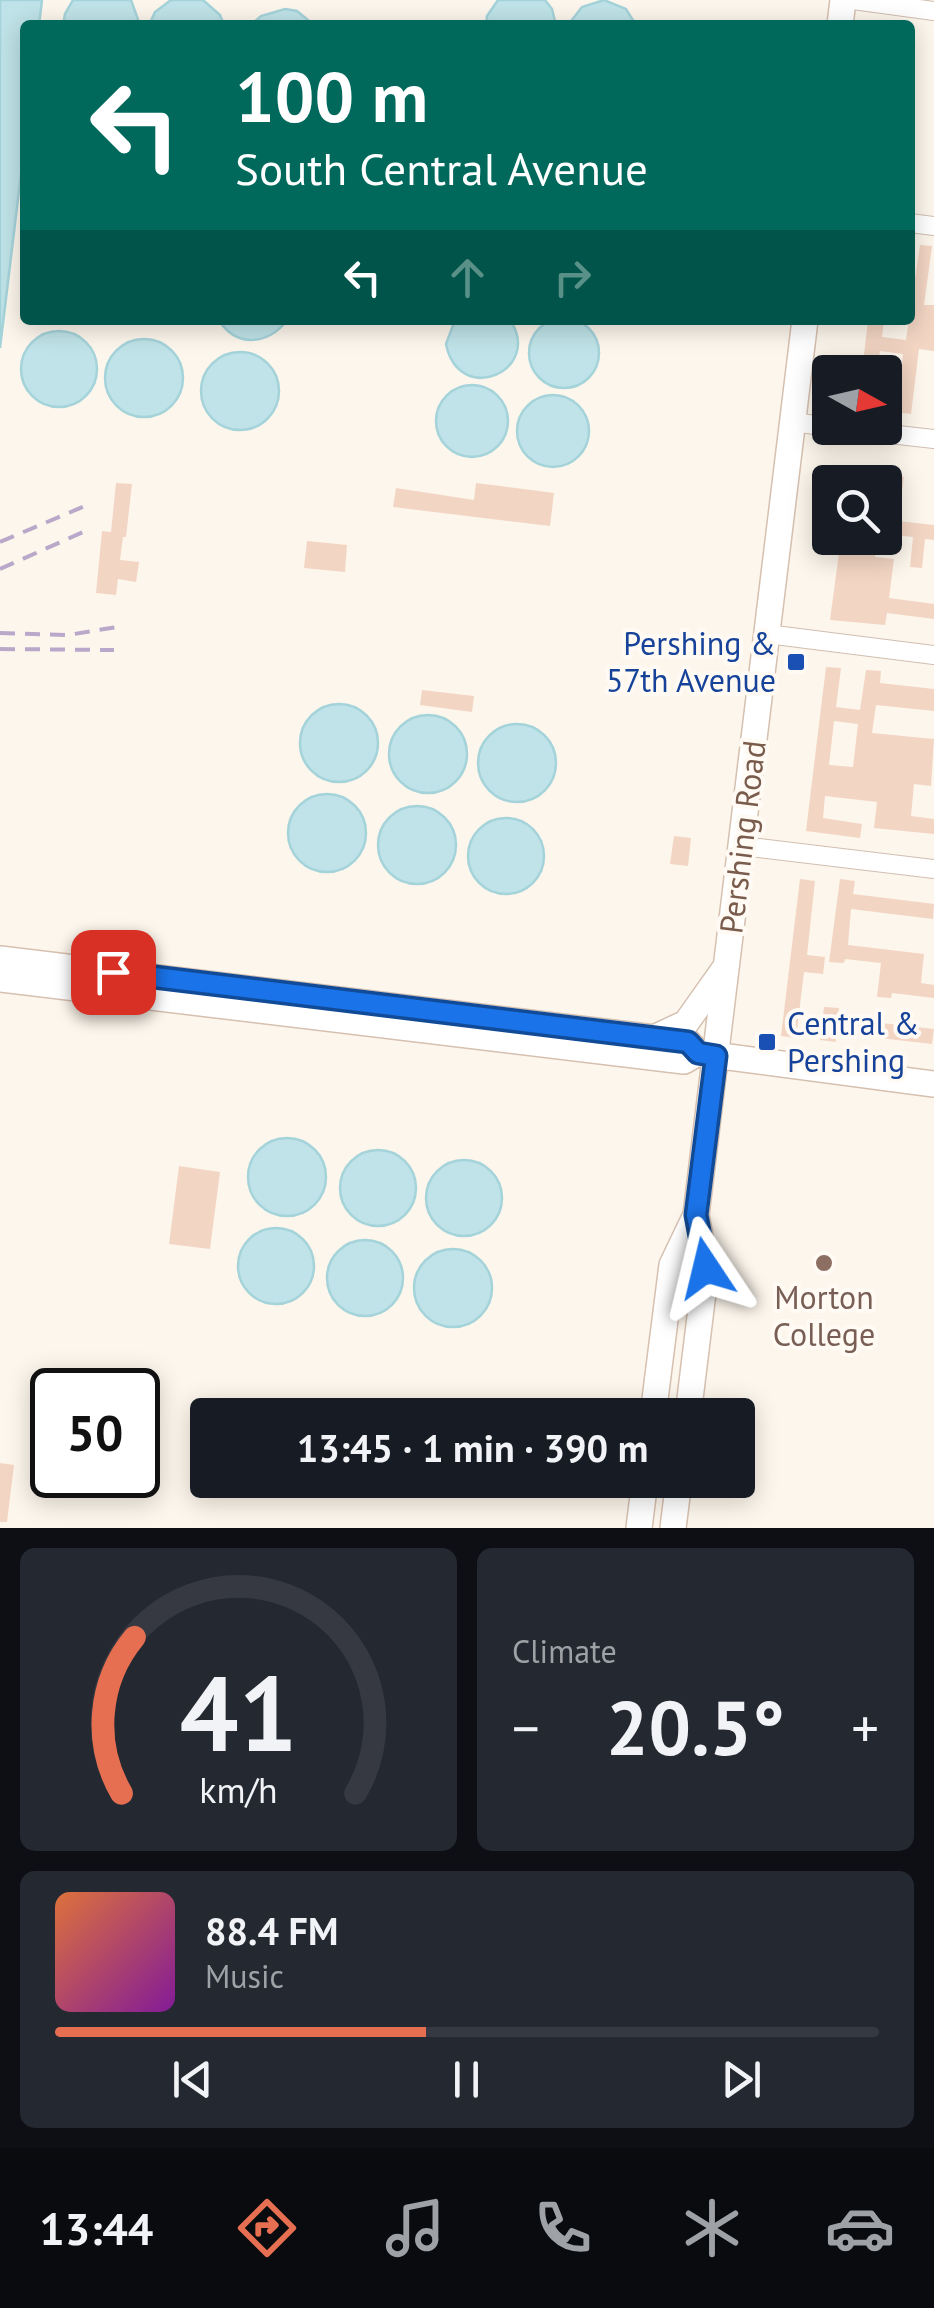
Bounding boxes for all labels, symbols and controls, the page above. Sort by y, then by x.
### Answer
text: 100 m [235,51,428,141]
icon: left [70,60,200,190]
text: South Central Avenue [235,139,648,197]
icon: left [335,250,390,305]
icon: ahead [440,250,495,305]
icon: right [545,250,600,305]
north arrow [812,355,902,445]
map controls [812,355,902,555]
button: search [812,465,902,555]
place label: Pershing & 57th Avenue [606,622,776,701]
marker: Pershing & 57th Avenue [785,651,807,673]
street label: Pershing Road [709,738,775,936]
pin [71,930,156,1015]
icon: arrive [86,945,141,1000]
place label: Central & Pershing [787,1002,919,1081]
marker: Central & Pershing [756,1031,778,1053]
position arrow [654,1216,758,1320]
marker: Morton College [813,1252,835,1274]
place label: Morton College [773,1276,875,1355]
speed limit sign: 50 [30,1368,160,1498]
text: 13:45 · 1 min · 390 m [297,1423,648,1472]
text: Climate [512,1630,617,1672]
text: 41 [180,1645,297,1780]
text: 20.5° [606,1679,785,1776]
text: − [512,1692,540,1763]
text: + [851,1692,879,1763]
text: km/h [199,1767,278,1813]
text: 88.4 FM [205,1906,338,1955]
text: Music [205,1955,284,1997]
icon: previous [165,2052,220,2107]
icon: pause [439,2052,494,2107]
icon: next [714,2052,769,2107]
icon: directions [232,2193,302,2263]
icon: music [380,2193,450,2263]
icon: phone [528,2193,598,2263]
icon: climate [677,2193,747,2263]
icon: car [825,2193,895,2263]
text: 13:44 [39,2199,153,2257]

